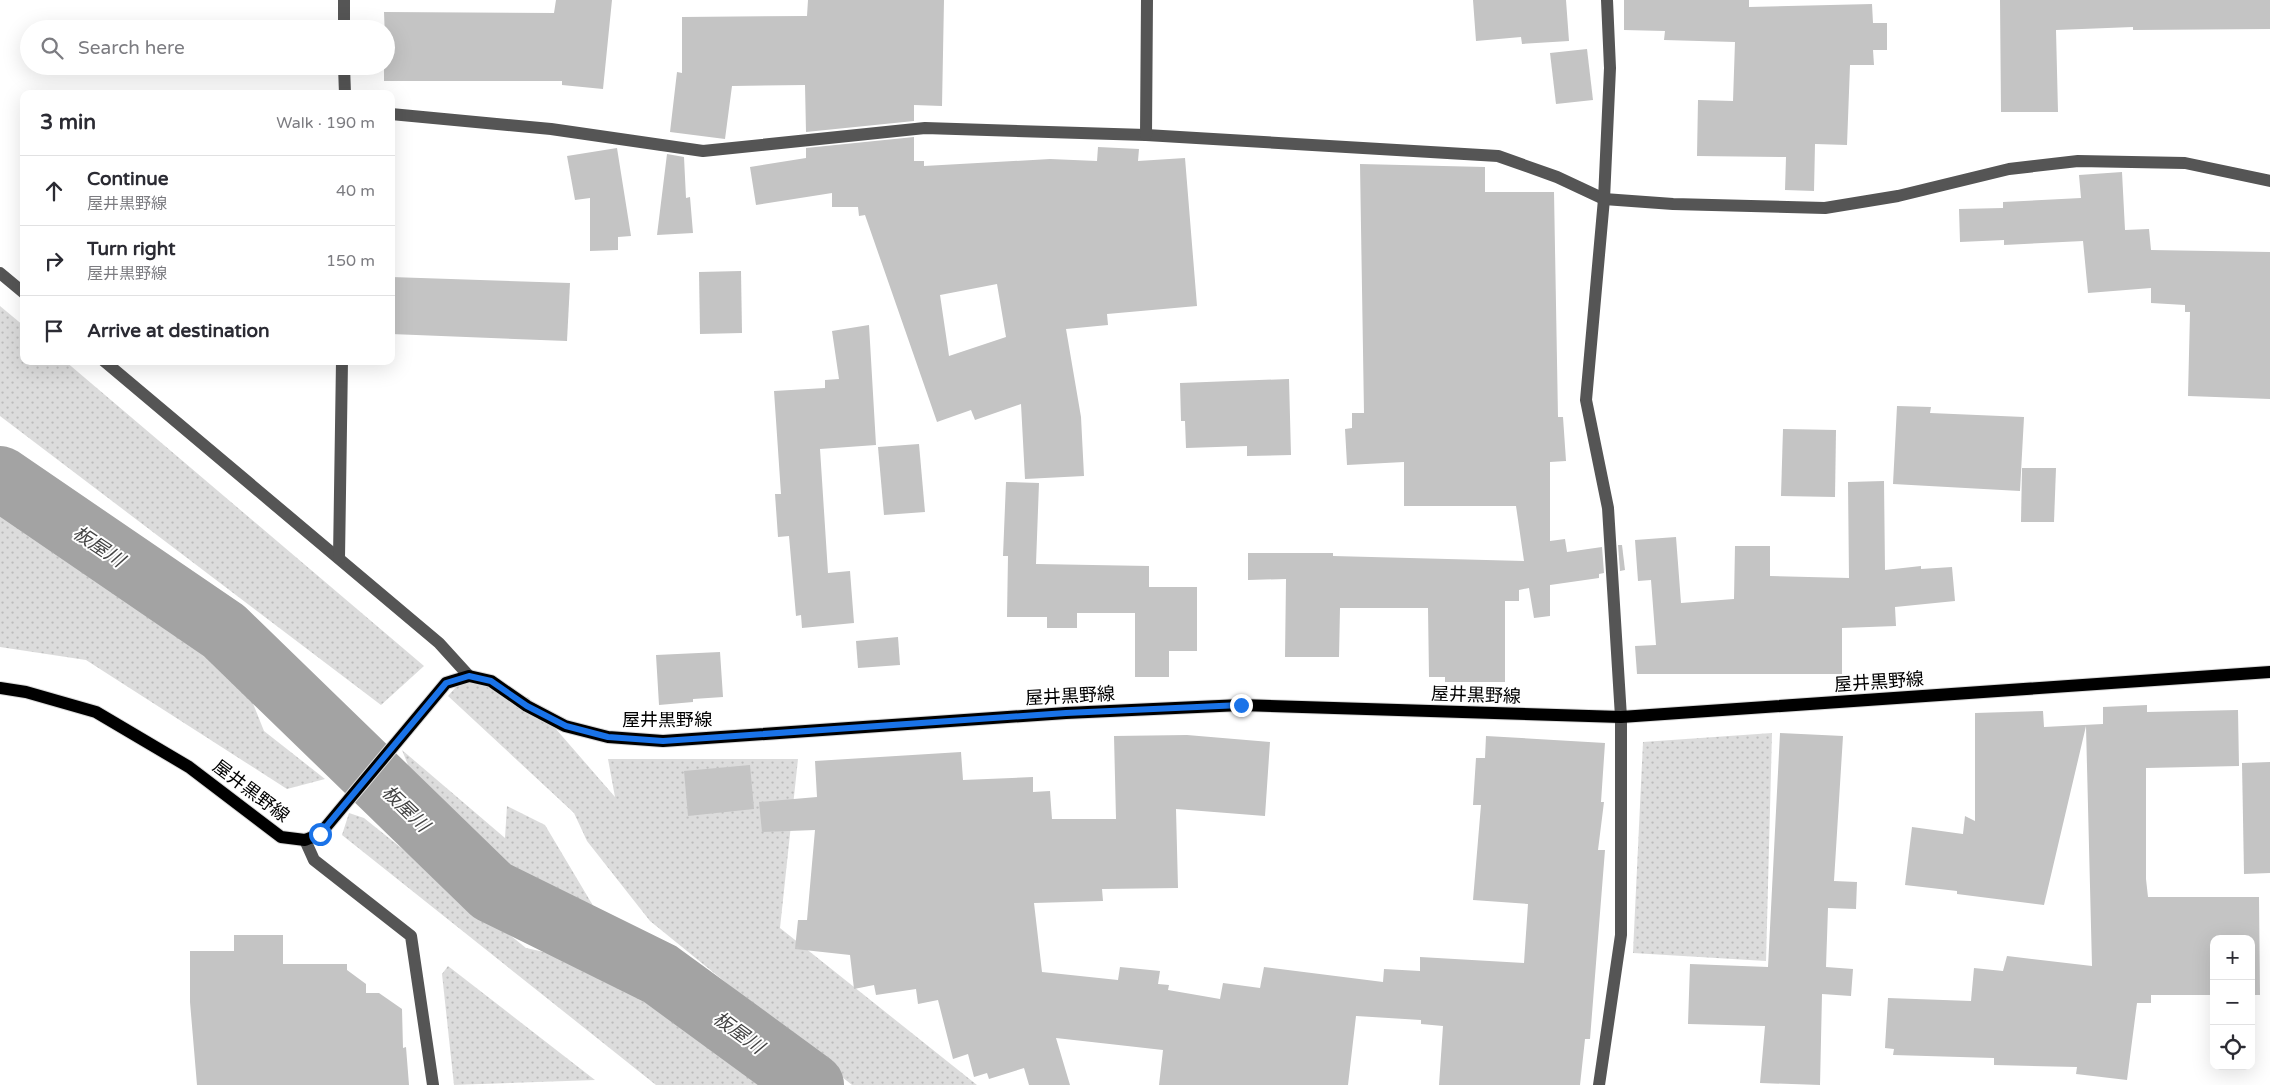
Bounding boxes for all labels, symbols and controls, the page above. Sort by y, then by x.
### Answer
search box [20,20,395,75]
icon: search [38,34,66,62]
text: Search here [78,37,185,59]
text: 3 min [40,110,96,135]
text: Walk · 190 m [276,113,375,133]
text: Continue [87,168,169,190]
icon: ahead [40,177,68,205]
text: 40 m [336,181,375,201]
text: 屋井黒野線 [87,194,167,214]
text: Turn right [87,238,175,260]
icon: right [40,247,68,275]
text: 150 m [326,251,375,271]
text: 屋井黒野線 [87,264,167,284]
icon: arrive [40,317,68,345]
text: Arrive at destination [87,320,270,342]
water label: 板屋川 [69,522,130,573]
street label: 屋井黒野線 [1833,668,1925,696]
street label: 屋井黒野線 [1431,682,1521,708]
street label: 屋井黒野線 [1024,683,1116,709]
route end [1230,694,1253,717]
street label: 屋井黒野線 [622,709,712,731]
street label: 屋井黒野線 [208,755,294,827]
water label: 板屋川 [377,781,435,838]
route start [309,823,332,846]
map controls [2210,935,2255,1070]
button: + [2210,935,2255,980]
button: − [2210,980,2255,1025]
water label: 板屋川 [709,1007,770,1060]
button: locate [2210,1025,2255,1070]

